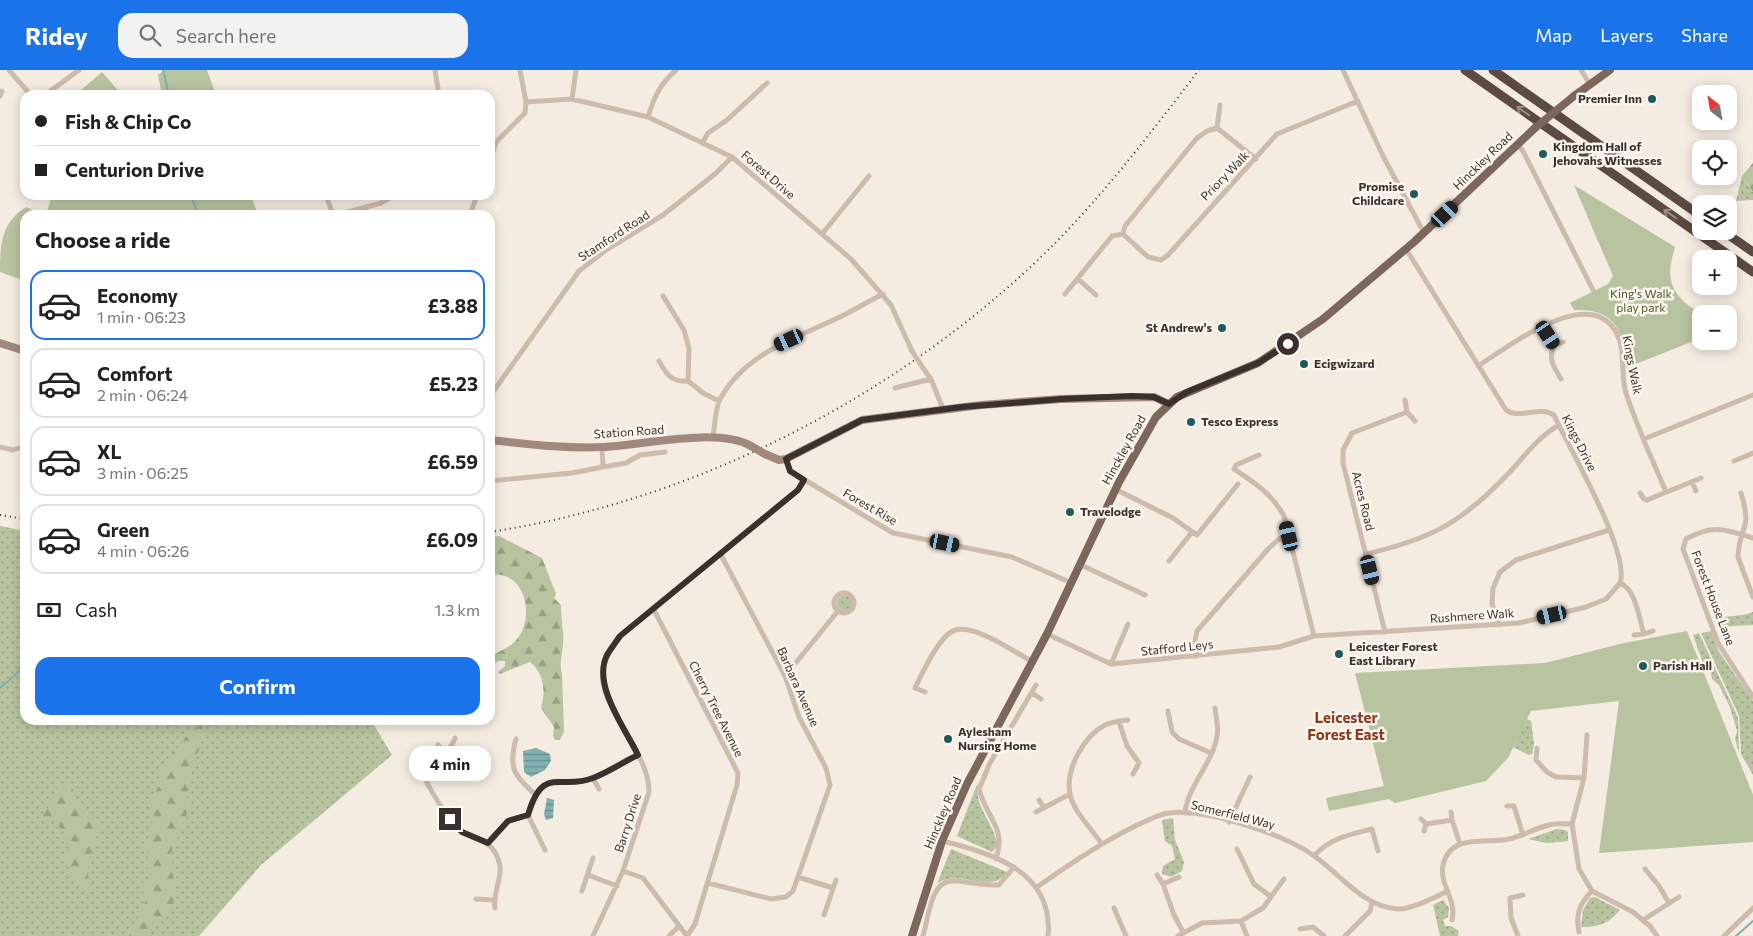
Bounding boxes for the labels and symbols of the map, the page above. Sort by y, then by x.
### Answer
north arrow [1692,85,1738,130]
place label: Premier Inn [1578,91,1642,105]
marker: Premier Inn [1646,93,1658,105]
one-way arrow [1516,106,1530,116]
street label: Hinckley Road [1450,128,1515,192]
place label: Kingdom Hall of Jehovahs Witnesses [1553,139,1662,168]
street label: Forest Drive [739,147,798,201]
street label: Priory Walk [1197,147,1252,203]
marker: Kingdom Hall of Jehovahs Witnesses [1537,148,1549,160]
place label: Promise Childcare [1352,179,1404,207]
marker: Promise Childcare [1408,188,1420,200]
car [1428,198,1461,230]
street label: Stamford Road [575,207,652,263]
one-way arrow [1663,209,1677,219]
park label: King's Walk play park [1610,286,1673,314]
car [1533,318,1562,352]
place label: St Andrew's [1146,320,1212,334]
marker: St Andrew's [1216,322,1228,334]
car [772,327,805,353]
route start [1277,333,1299,355]
street label: Kings Walk [1620,334,1646,396]
place label: Ecigwizard [1314,356,1375,370]
marker: Ecigwizard [1298,358,1310,370]
street label: Hinckley Road [1098,412,1148,487]
street label: Kings Drive [1560,412,1600,473]
place label: Tesco Express [1201,414,1279,428]
marker: Tesco Express [1185,416,1197,428]
street label: Station Road [593,422,665,440]
street label: Acres Road [1350,470,1378,532]
street label: Forest Rise [841,485,900,527]
place label: Travelodge [1080,504,1141,518]
marker: Travelodge [1064,506,1076,518]
car [1278,520,1299,552]
car [928,533,961,553]
street label: Forest House Lane [1689,548,1739,647]
car [1359,554,1380,586]
car [1535,604,1568,626]
street label: Rushmere Walk [1429,605,1515,625]
street label: Stafford Leys [1140,636,1214,658]
place label: Leicester Forest East Library [1349,639,1438,667]
street label: Barbara Avenue [775,645,823,728]
marker: Leicester Forest East Library [1333,648,1345,660]
street label: Cherry Tree Avenue [687,658,747,759]
place label: Parish Hall [1653,658,1712,672]
marker: Parish Hall [1637,660,1649,672]
district label: Leicester Forest East [1307,708,1385,743]
place label: Aylesham Nursing Home [958,724,1036,752]
marker: Aylesham Nursing Home [942,733,954,745]
callout: 4 min [409,746,491,782]
street label: Hinckley Road [921,774,964,851]
street label: Barry Drive [611,791,643,854]
street label: Somerfield Way [1190,797,1277,831]
route end [439,808,461,830]

